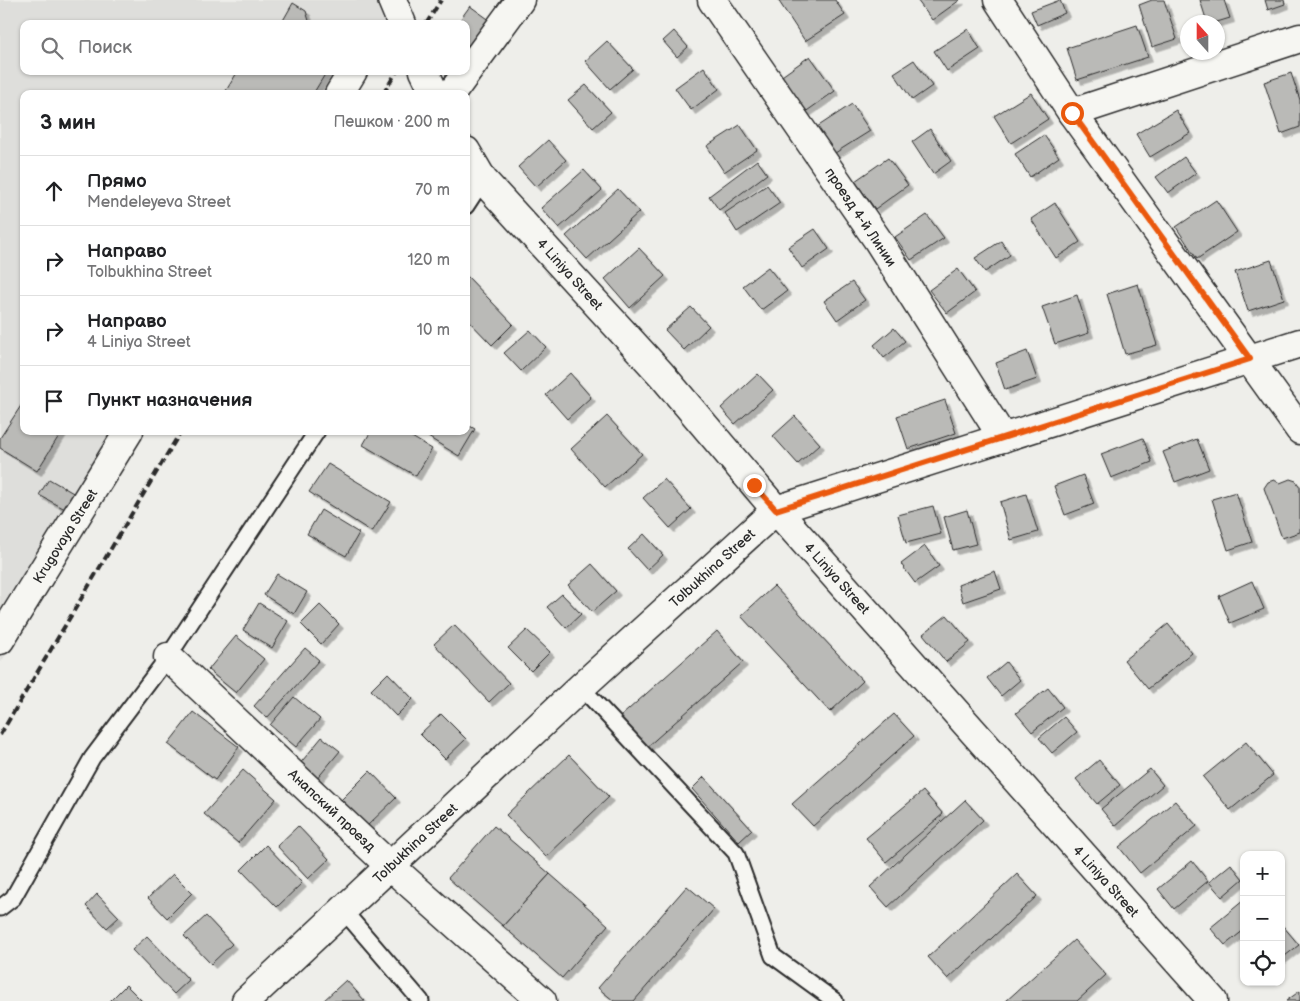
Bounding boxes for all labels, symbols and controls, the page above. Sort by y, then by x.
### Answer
north arrow [1180,15,1225,60]
search box [20,20,470,75]
icon: search [38,34,66,62]
text: Поиск [78,36,132,59]
route start [1061,102,1084,125]
text: 3 мин [40,110,96,135]
text: Пешком · 200 m [333,113,450,132]
street label: проезд 4-й Линии [821,165,900,270]
text: Прямо [87,170,147,193]
icon: ahead [40,177,68,205]
text: 70 m [415,181,450,200]
text: Mendeleyeva Street [87,193,231,212]
street label: 4 Liniya Street [533,235,607,314]
text: Направо [87,240,167,263]
icon: right [40,247,68,275]
text: 120 m [407,251,450,270]
text: Tolbukhina Street [87,263,212,282]
text: Направо [87,310,167,333]
icon: right [40,317,68,345]
text: 10 m [417,321,450,340]
text: 4 Liniya Street [87,333,191,352]
icon: arrive [40,387,68,415]
text: Пункт назначения [87,389,252,412]
route end [743,474,766,497]
street label: Krugovaya Street [30,485,102,587]
street label: Tolbukhina Street [666,525,759,611]
street label: 4 Liniya Street [800,539,874,618]
street label: Анапский проезд [284,765,379,855]
street label: Tolbukhina Street [370,799,462,887]
street label: 4 Liniya Street [1069,842,1143,921]
map controls [1240,851,1285,986]
button: + [1240,851,1285,896]
button: − [1240,896,1285,941]
button: locate [1240,941,1285,986]

